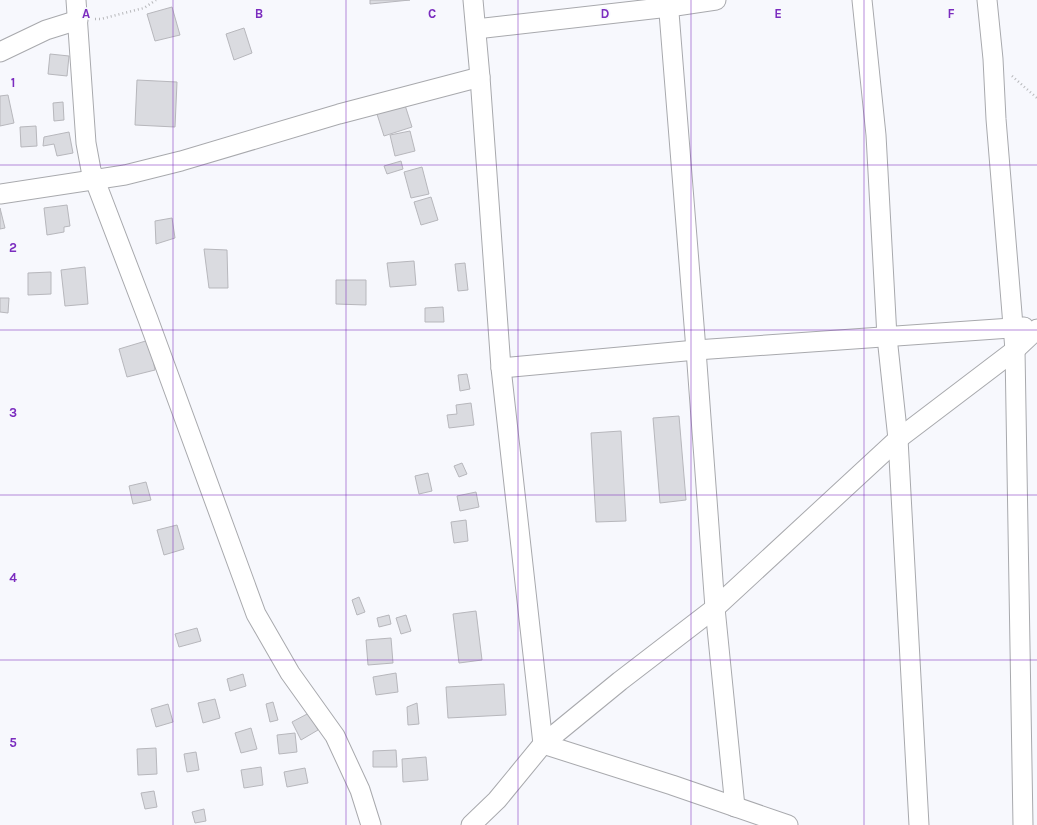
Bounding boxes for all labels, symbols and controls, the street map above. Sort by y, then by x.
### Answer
text: A [82,6,90,21]
text: B [255,6,263,21]
text: C [428,6,436,21]
text: D [601,6,610,21]
text: E [774,6,782,21]
text: F [947,6,955,21]
text: 1 [11,75,15,90]
text: 2 [9,240,17,255]
text: 3 [9,405,17,420]
text: 4 [9,570,17,585]
text: 5 [9,735,17,750]

